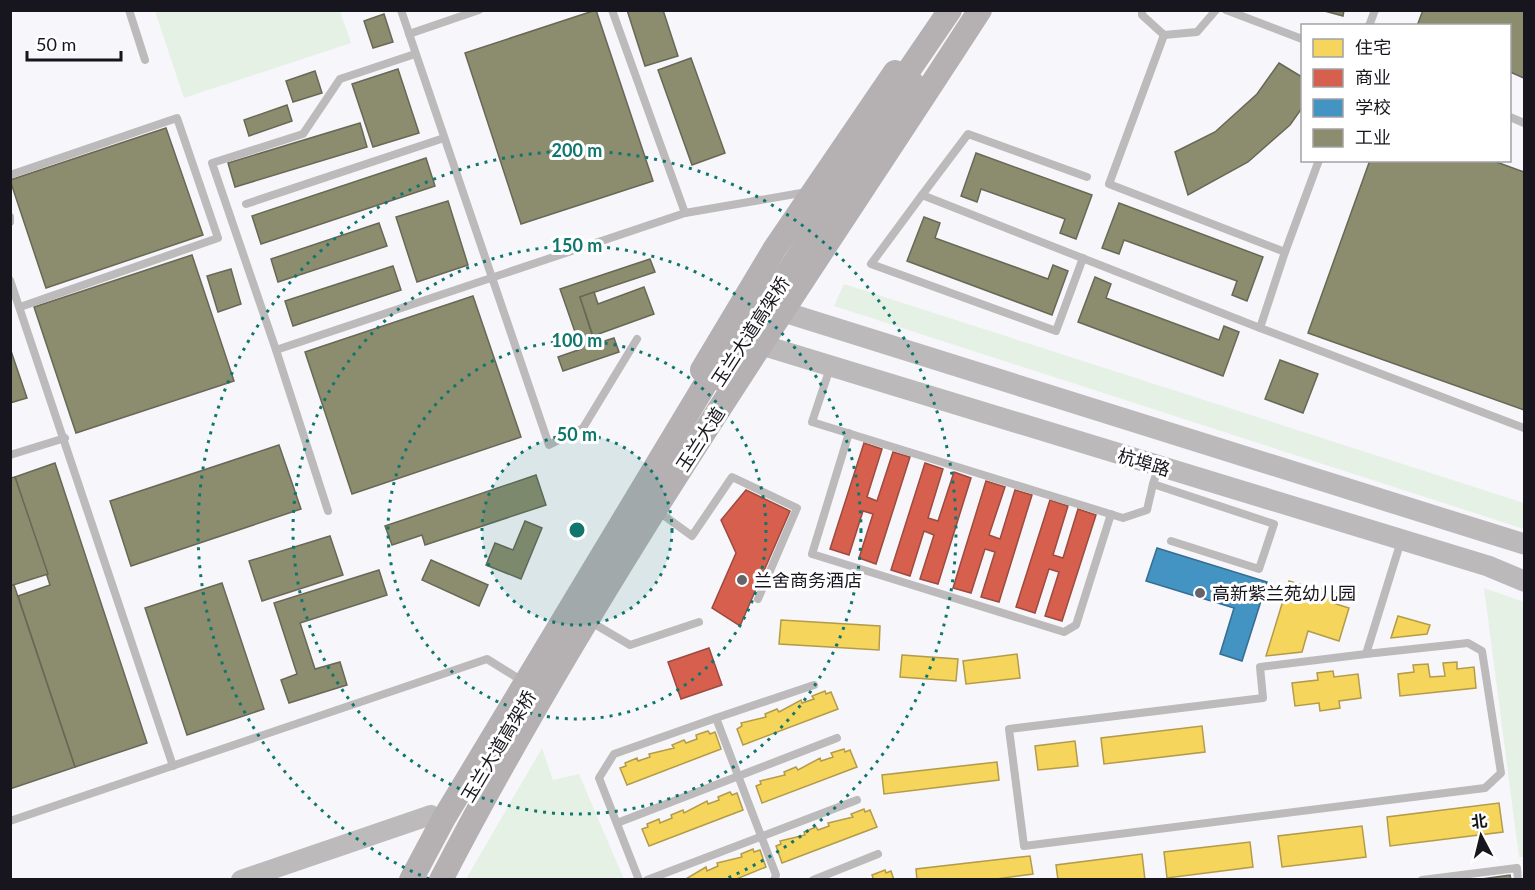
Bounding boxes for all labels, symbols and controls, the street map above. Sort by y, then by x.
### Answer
scale bar [27,24,122,62]
legend [1301,24,1511,162]
text: 50 m [36,33,76,55]
text: 住宅 [1355,36,1391,58]
text: 商业 [1355,66,1391,88]
text: 学校 [1355,96,1391,118]
text: 工业 [1355,126,1391,148]
text: 200 m [552,139,602,161]
text: 150 m [552,234,602,256]
street label: 玉兰大道高架桥 [706,272,794,390]
text: 100 m [552,329,602,351]
street label: 玉兰大道 [671,403,729,475]
text: 50 m [557,423,597,445]
street label: 杭埠路 [1115,444,1173,480]
centre of rings [567,520,587,540]
place label: 兰舍商务酒店 [754,569,862,591]
marker: 兰舍商务酒店 [735,573,749,587]
place label: 高新紫兰苑幼儿园 [1212,582,1356,604]
marker: 高新紫兰苑幼儿园 [1193,586,1207,600]
street label: 玉兰大道高架桥 [456,686,540,806]
north arrow [1451,806,1511,866]
text: 北 [1470,810,1488,831]

